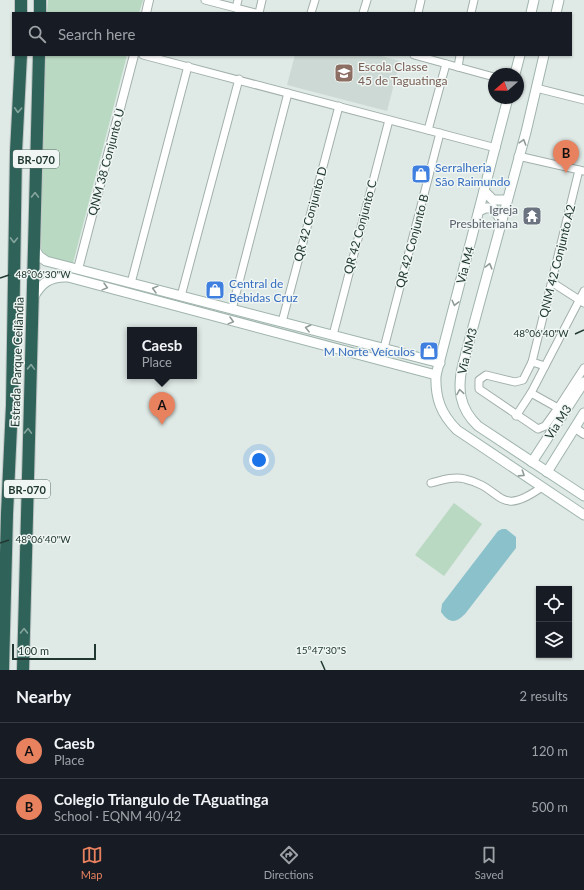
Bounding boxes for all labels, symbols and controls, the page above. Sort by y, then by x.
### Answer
search box [12,12,572,56]
icon: search [26,23,48,45]
text: Search here [58,25,135,43]
place label: Escola Classe 45 de Taguatinga [358,59,448,88]
school or university icon: Escola Classe 45 de Taguatinga [333,62,355,84]
north arrow [488,68,524,104]
one-way arrow [14,107,22,113]
street label: QNM 38 Conjunto U [84,107,128,217]
one-way arrow [518,138,527,145]
pin: B [553,140,579,173]
road number: BR-070 [13,150,59,168]
place label: Serralheria São Raimundo [435,160,511,189]
shop icon: Serralheria São Raimundo [410,163,432,185]
street label: QR 42 Conjunto D [290,165,330,263]
street label: QR 42 Conjunto C [340,178,380,276]
one-way arrow [31,192,39,198]
street label: QR 42 Conjunto B [392,192,432,290]
place label: Igreja Presbiteriana [449,202,518,231]
street label: QNM 42 Conjunto A2 [536,203,578,319]
temple icon: Igreja Presbiteriana [521,205,543,227]
one-way arrow [10,237,18,243]
street label: Via M4 [453,245,477,285]
one-way arrow [484,263,493,270]
text: 48°06'30"W [15,268,71,280]
place label: Central de Bebidas Cruz [229,276,299,305]
shop icon: Central de Bebidas Cruz [204,279,226,301]
one-way arrow [102,282,109,291]
one-way arrow [151,285,158,294]
street label: Estrada Parque Ceilândia [7,297,27,427]
one-way arrow [451,299,460,306]
one-way arrow [228,316,234,324]
one-way arrow [304,325,311,333]
street label: Via NM3 [454,326,480,376]
popup [127,327,197,379]
text: 48°06'40"W [513,327,569,339]
text: Caesb [142,336,182,354]
shop icon: M Norte Veículos [418,340,440,362]
place label: M Norte Veículos [324,344,415,359]
text: Place [142,354,172,370]
one-way arrow [26,364,35,370]
one-way arrow [456,389,465,395]
pin: A [149,392,175,425]
street label: Via M3 [541,402,575,442]
one-way arrow [24,428,33,434]
your location [249,450,269,470]
one-way arrow [518,469,525,477]
road number: BR-070 [4,480,50,498]
text: 48°06'40"W [15,533,71,545]
map controls [536,586,572,658]
button: locate [536,586,572,622]
button: layers [536,622,572,658]
one-way arrow [19,628,28,634]
scale bar [12,642,96,661]
text: 100 m [18,644,49,657]
text: 15°47'30"S [296,644,346,656]
text: Nearby [16,686,71,707]
text: 2 results [520,688,568,704]
text: Caesb [54,734,95,752]
text: A [24,743,34,759]
text: 120 m [531,743,568,759]
text: Place [54,752,84,768]
text: Colegio Triangulo de TAguatinga [54,790,269,808]
text: B [25,799,33,815]
text: 500 m [531,799,568,815]
text: School · EQNM 40/42 [54,808,181,824]
tab: Map [81,844,103,881]
tab: Directions [264,844,313,881]
tab: Saved [475,844,503,881]

